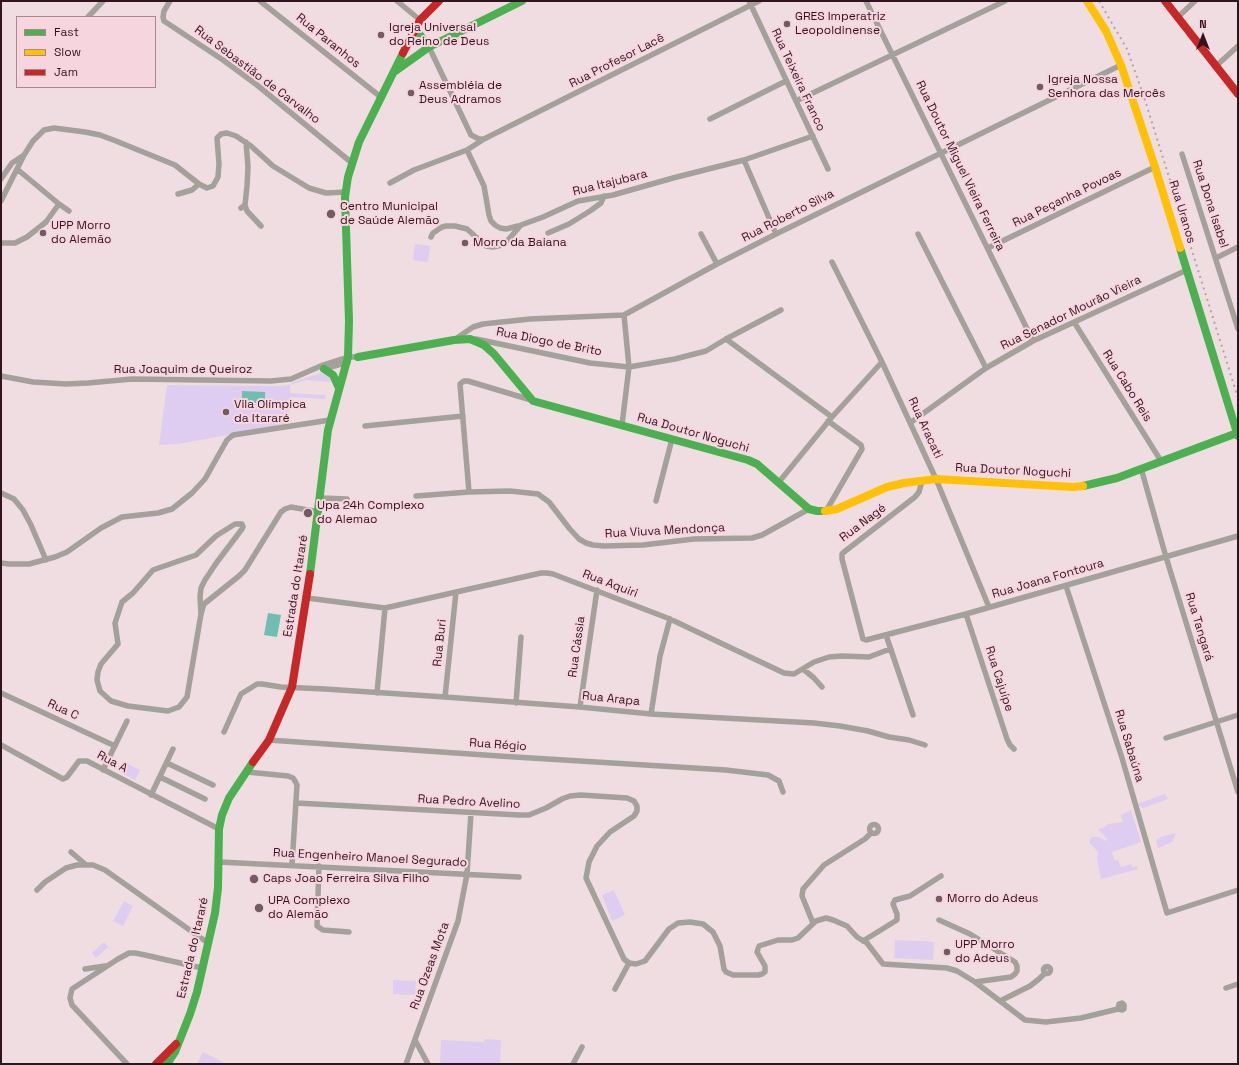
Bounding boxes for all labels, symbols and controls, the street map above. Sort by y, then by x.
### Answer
place label: GRES Imperatriz Leopoldinense [795,10,886,38]
street label: Rua Paranhos [293,11,363,71]
legend [16,16,156,88]
north arrow [1183,16,1223,56]
text: N [1199,17,1207,31]
marker: GRES Imperatriz Leopoldinense [782,19,792,29]
place label: Igreja Universal do Reino de Deus [389,21,489,49]
street label: Rua Sebastião de Carvalho [191,23,323,127]
text: Fast [54,24,79,40]
street label: Rua Teixeira Franco [768,26,828,134]
marker: Igreja Universal do Reino de Deus [376,30,386,40]
street label: Rua Profesor Lacê [567,31,667,91]
text: Slow [54,44,81,60]
text: Jam [54,64,78,80]
place label: Igreja Nossa Senhora das Mercês [1048,73,1165,101]
street label: Rua Doutor Miguel Vieira Ferreira [912,78,1008,254]
place label: Assembléia de Deus Adramos [419,79,502,107]
marker: Igreja Nossa Senhora das Mercês [1035,82,1045,92]
marker: Assembléia de Deus Adramos [406,88,416,98]
street label: Rua Dona Isabel [1189,158,1231,250]
street label: Rua Peçanha Povoas [1010,165,1124,231]
street label: Rua Itajubara [571,167,649,199]
street label: Rua Uranos [1166,179,1198,245]
street label: Rua Roberto Silva [740,187,836,245]
place label: Centro Municipal de Saúde Alemão [340,200,439,228]
marker: Centro Municipal de Saúde Alemão [325,208,337,220]
place label: UPP Morro do Alemão [51,219,111,247]
marker: UPP Morro do Alemão [38,228,48,238]
place label: Morro da Baiana [473,236,567,250]
marker: Morro da Baiana [460,238,470,248]
street label: Rua Senador Mourão Vieira [998,273,1144,353]
street label: Rua Diogo de Brito [495,325,603,359]
street label: Rua Cabo Reis [1099,348,1155,424]
street label: Rua Joaquim de Queiroz [114,363,252,377]
street label: Rua Aracati [905,395,945,461]
place label: Vila Olímpica da Itararé [234,398,306,426]
marker: Vila Olímpica da Itararé [221,407,231,417]
street label: Rua Doutor Noguchi [635,410,751,456]
street label: Rua Doutor Noguchi [955,461,1071,481]
place label: Upa 24h Complexo do Alemao [317,499,424,527]
street label: Rua Nagé [837,501,889,545]
marker: Upa 24h Complexo do Alemao [302,507,314,519]
street label: Rua Viuva Mendonça [605,521,725,541]
street label: Estrada do Itararé [281,534,311,638]
street label: Rua Joana Fontoura [990,556,1106,602]
street label: Rua Aquiri [580,567,640,601]
street label: Rua Tangará [1182,591,1216,663]
street label: Rua Cássia [566,615,588,679]
street label: Rua Buri [430,619,450,667]
street label: Rua Cajuípe [982,645,1016,713]
street label: Rua Arapa [581,689,641,709]
street label: Rua C [45,697,81,723]
street label: Rua Sabaúna [1111,708,1147,784]
street label: Rua Régio [469,736,527,754]
street label: Rua A [94,748,130,776]
street label: Rua Pedro Avelino [417,792,521,812]
street label: Rua Engenheiro Manoel Segurado [273,846,467,870]
place label: Caps Joao Ferreira Silva Filho [263,872,430,886]
marker: Caps Joao Ferreira Silva Filho [248,873,260,885]
place label: Morro do Adeus [947,892,1038,906]
place label: UPA Complexo do Alemão [268,894,350,922]
marker: Morro do Adeus [934,894,944,904]
street label: Estrada do Itararé [174,896,212,1000]
marker: UPA Complexo do Alemão [253,902,265,914]
street label: Rua Ozeas Mota [407,920,453,1012]
place label: UPP Morro do Adeus [955,938,1015,966]
marker: UPP Morro do Adeus [942,947,952,957]

